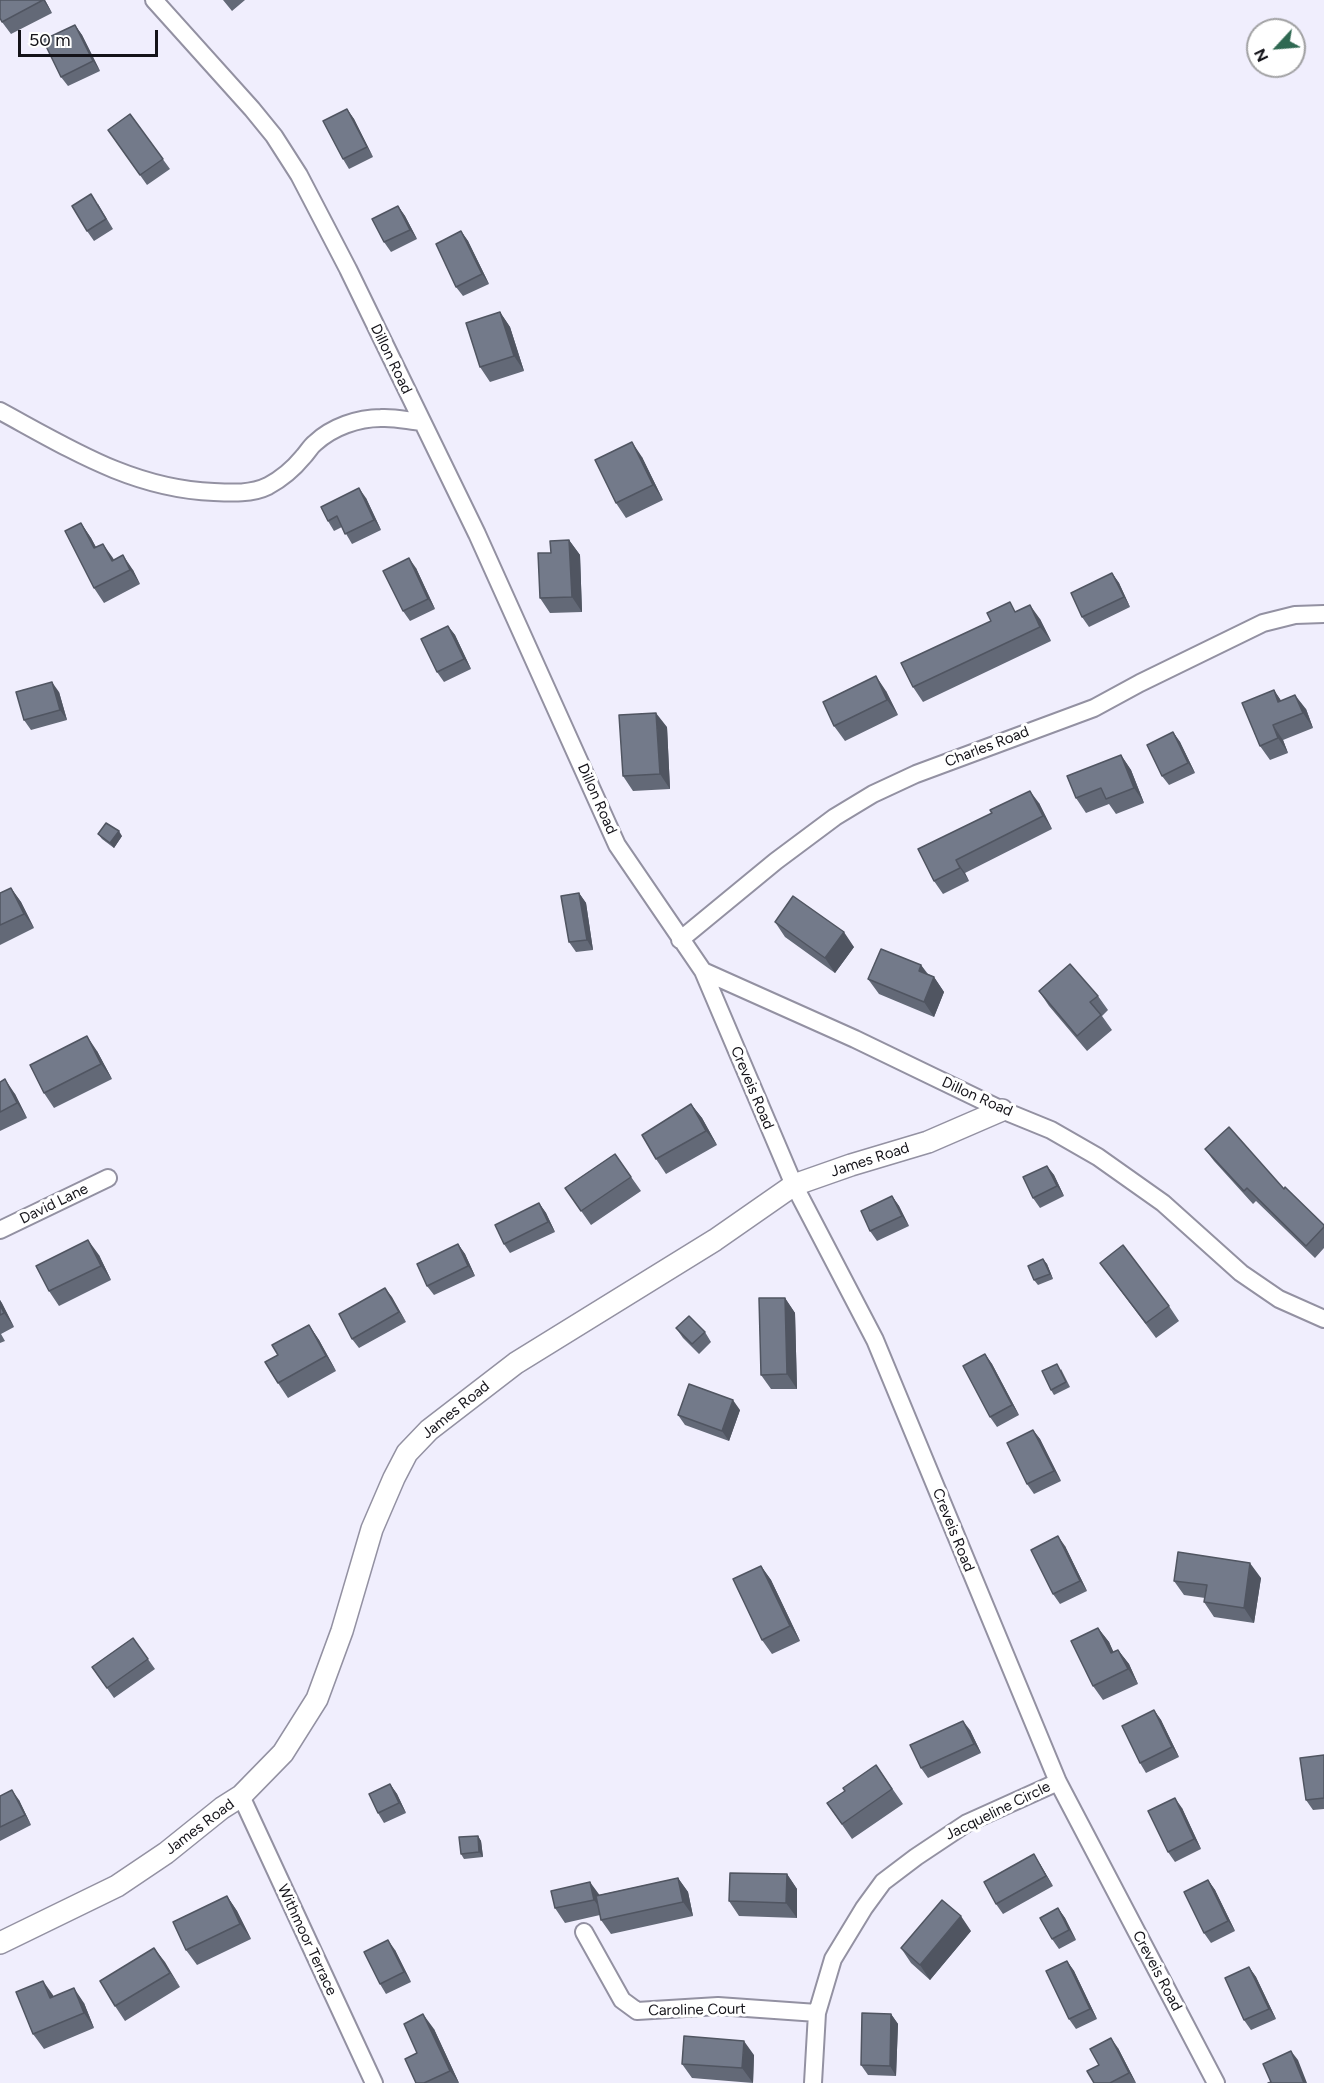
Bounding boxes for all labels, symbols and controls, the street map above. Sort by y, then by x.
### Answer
scale bar [21,18,160,56]
north arrow [1246,18,1306,78]
text: 50 m [29,29,71,51]
text: N [1250,46,1272,65]
street label: Dillon Road [366,321,416,397]
street label: Charles Road [942,723,1032,771]
street label: Dillon Road [573,761,621,837]
street label: Creveis Road [726,1044,778,1132]
street label: Dillon Road [939,1073,1015,1121]
street label: James Road [828,1139,912,1181]
street label: David Lane [17,1180,91,1228]
street label: James Road [419,1377,493,1443]
street label: Creveis Road [928,1486,978,1574]
street label: Jacqueline Circle [942,1778,1054,1844]
street label: James Road [162,1795,238,1859]
street label: Withmoor Terrace [273,1882,341,1998]
street label: Creveis Road [1128,1928,1186,2014]
street label: Caroline Court [648,2000,746,2020]

